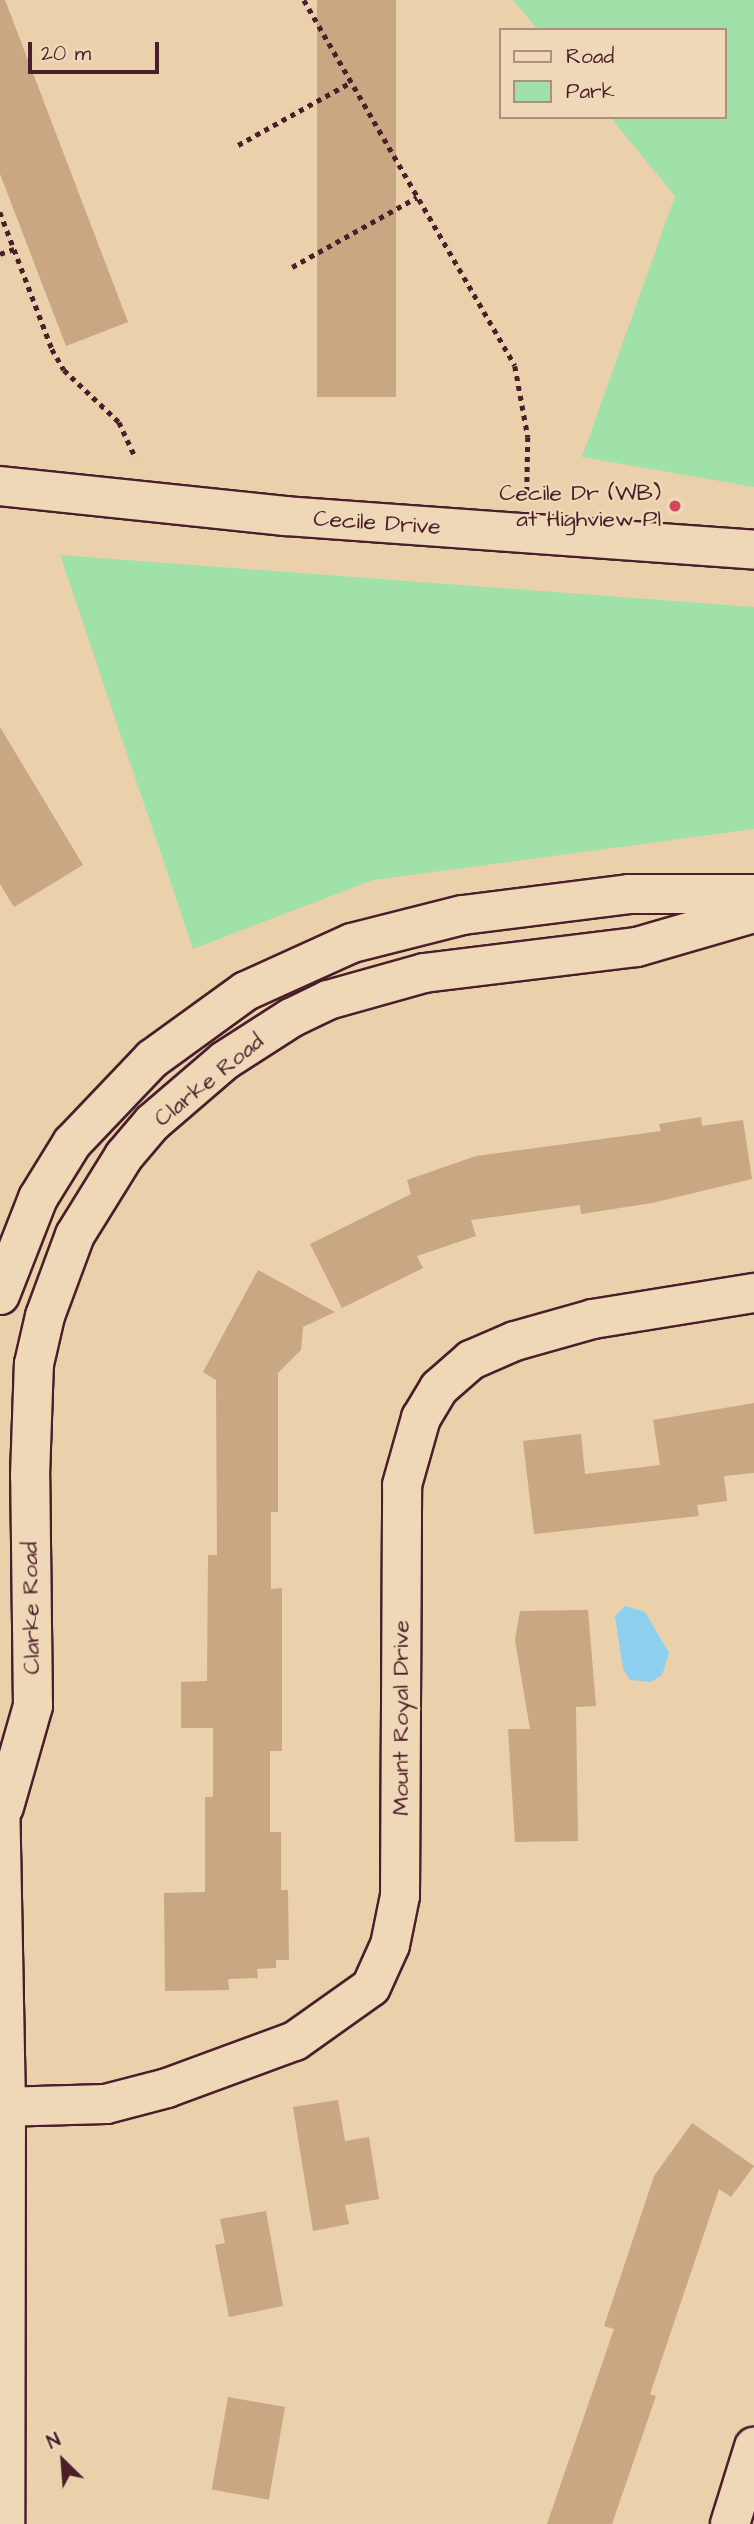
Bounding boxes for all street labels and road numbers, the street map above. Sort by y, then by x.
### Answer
street label: Cecile Drive [312,505,442,541]
street label: Clarke Road [149,1027,269,1133]
street label: Clarke Road [16,1541,46,1675]
street label: Mount Royal Drive [387,1620,415,1816]

